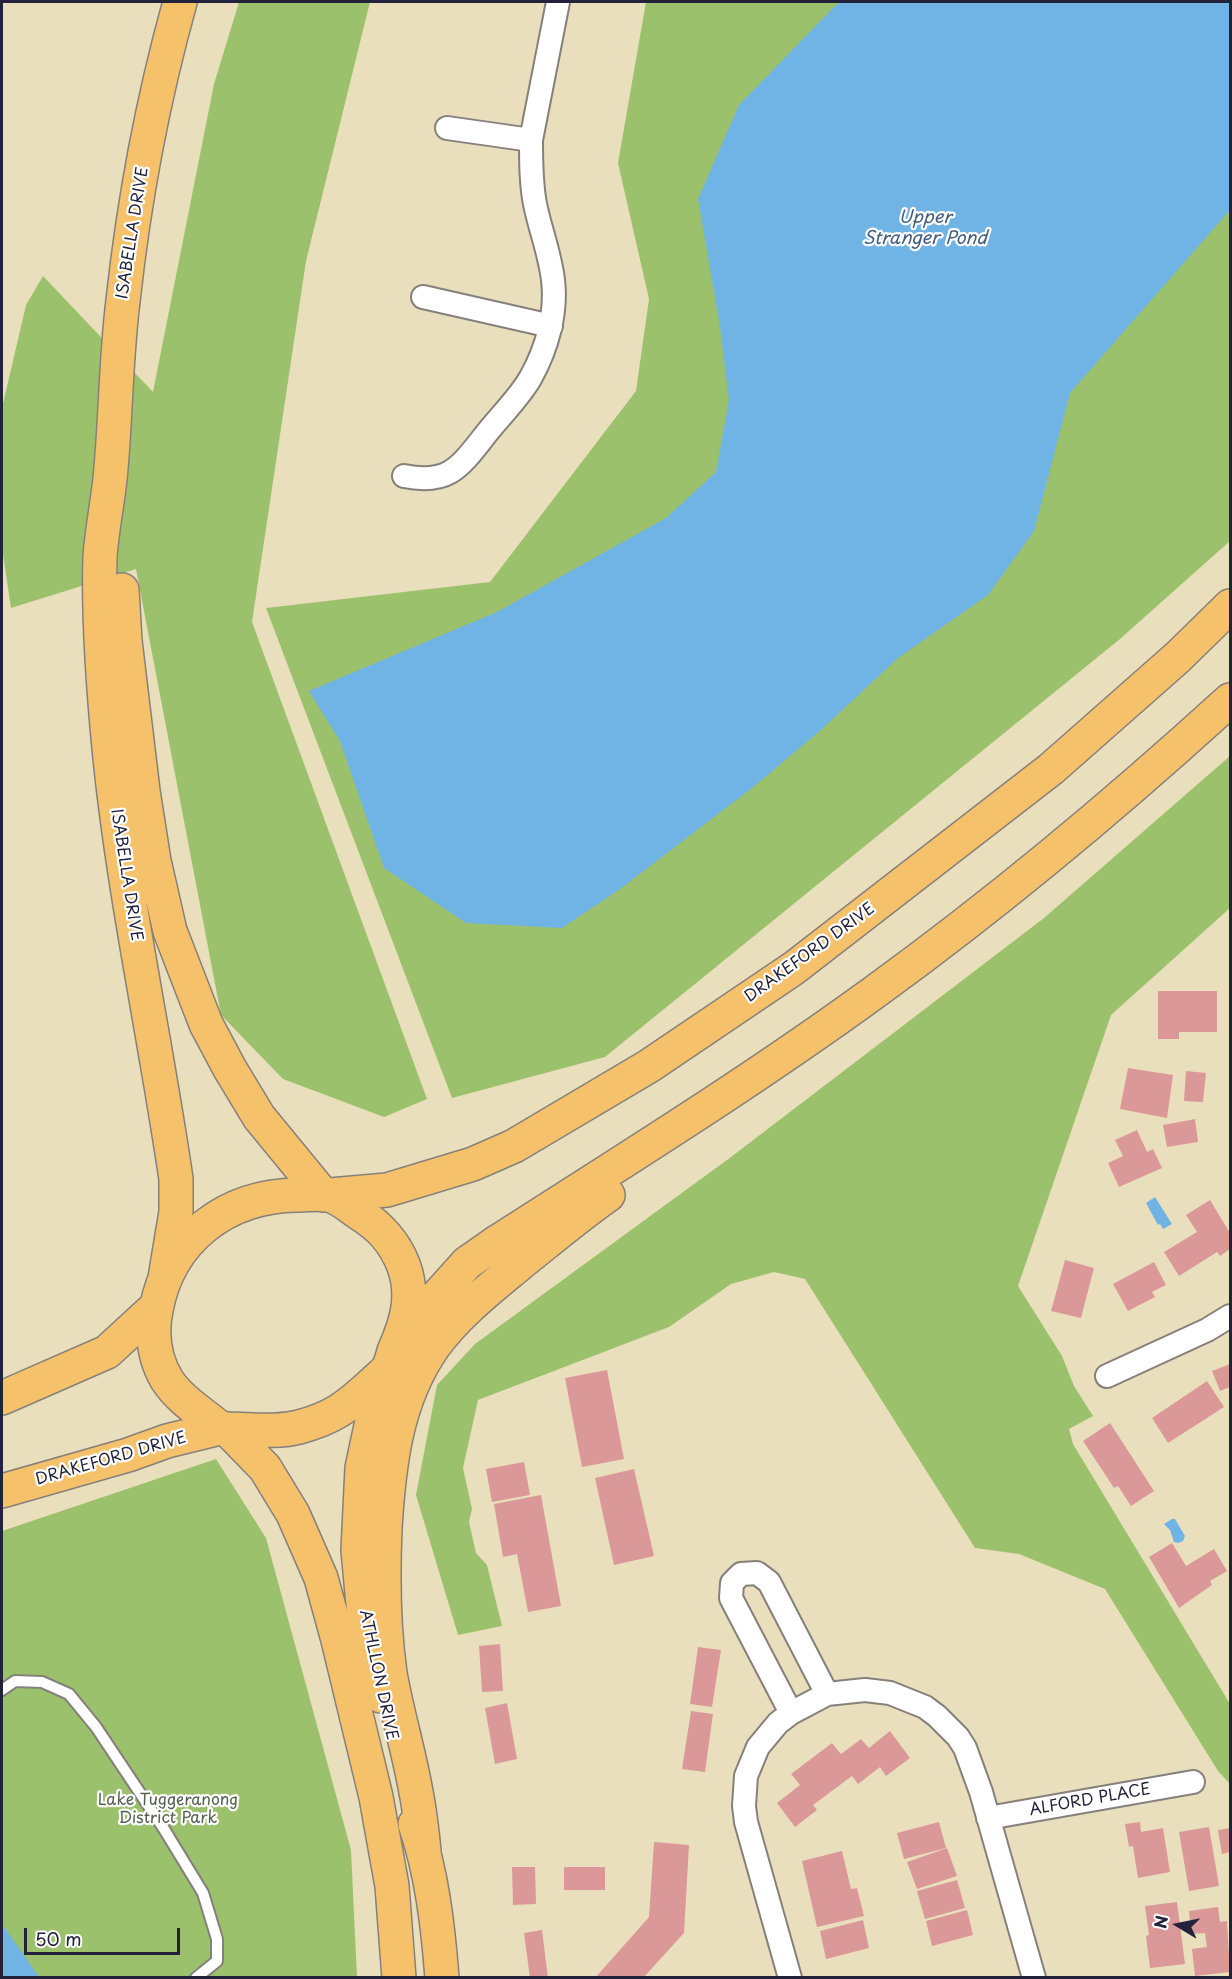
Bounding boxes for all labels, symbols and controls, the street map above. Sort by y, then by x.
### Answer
street label: ISABELLA DRIVE [113,166,153,300]
water label: Upper Stranger Pond [863,207,987,250]
street label: ISABELLA DRIVE [106,808,146,942]
street label: DRAKEFORD DRIVE [741,899,879,1007]
street label: DRAKEFORD DRIVE [33,1428,189,1490]
street label: ATHLLON DRIVE [355,1608,401,1742]
street label: ALFORD PLACE [1028,1780,1152,1820]
park label: Lake Tuggeranong District Park [98,1791,238,1829]
north arrow [1148,1895,1208,1955]
text: N [1147,1914,1173,1930]
scale bar [27,1916,183,1954]
text: 50 m [35,1925,82,1952]

